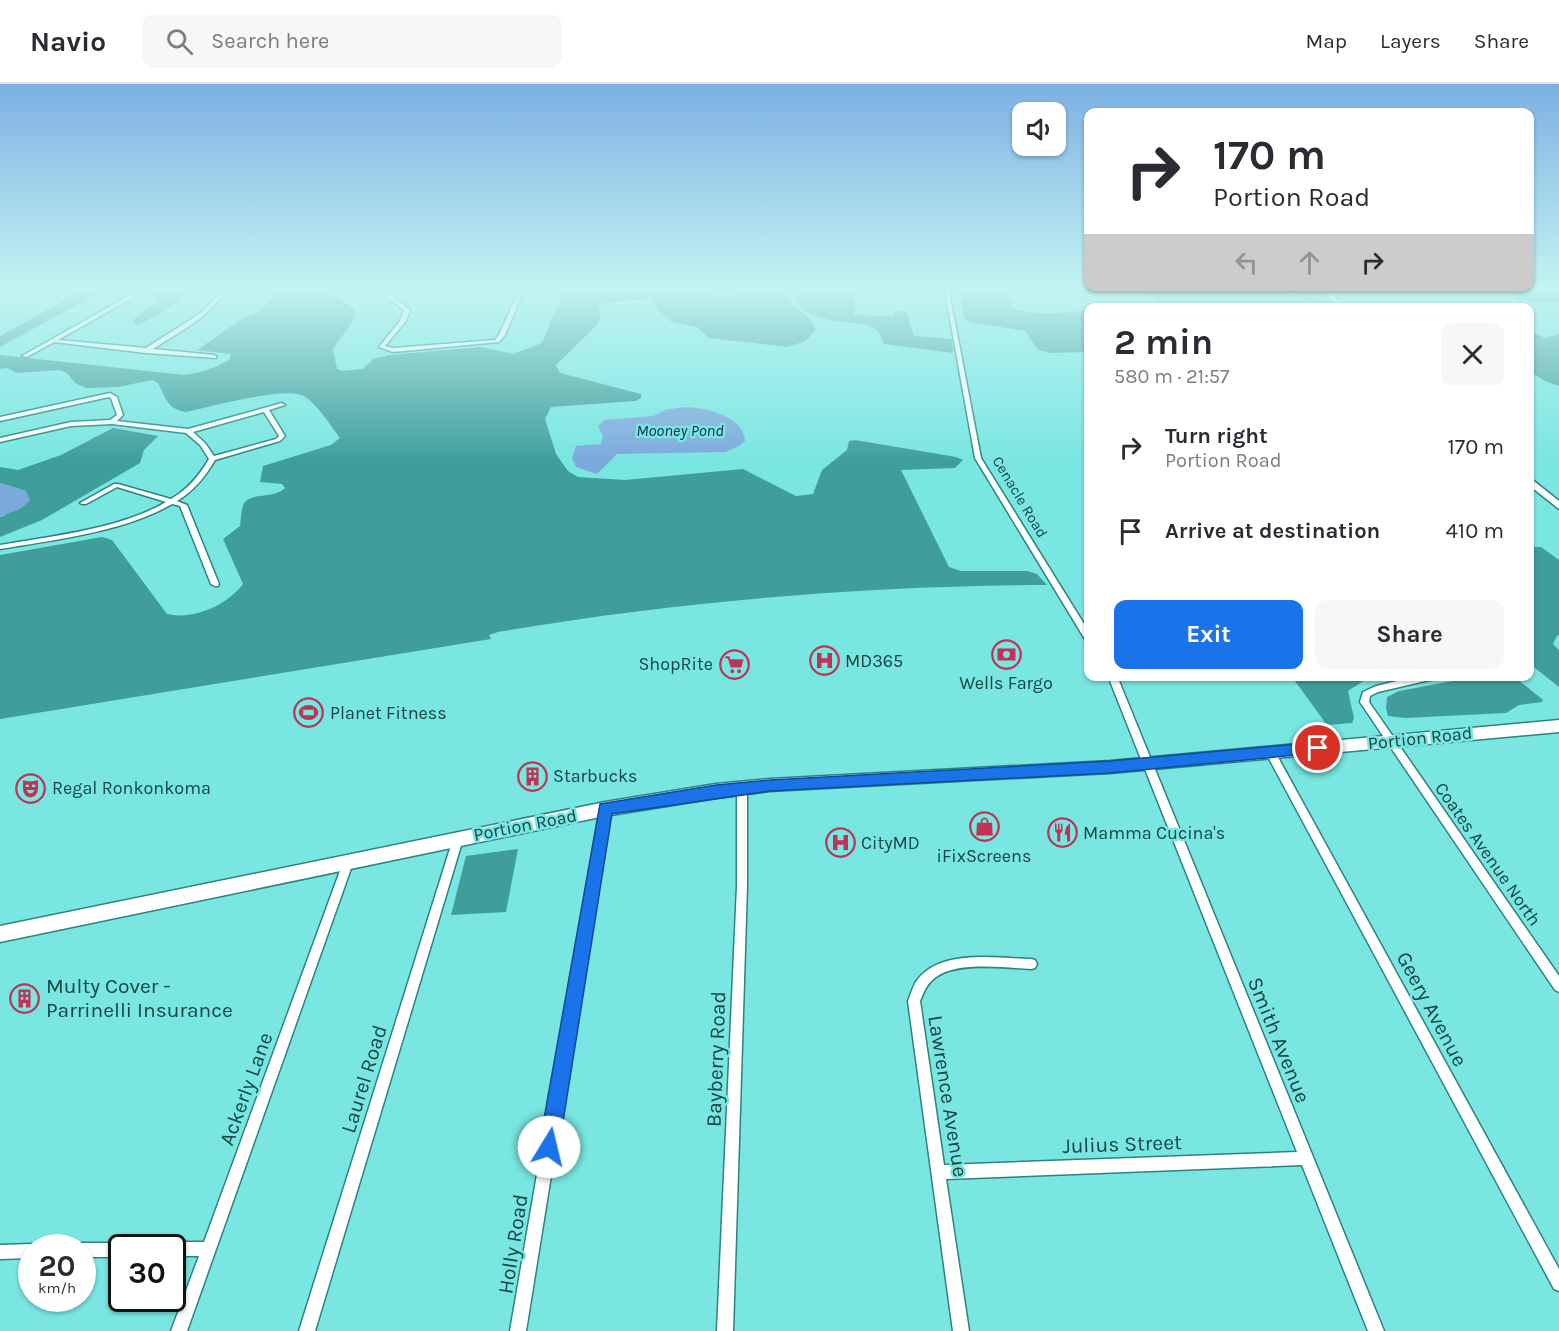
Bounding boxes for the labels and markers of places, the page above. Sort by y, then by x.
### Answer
bank icon: Wells Fargo [990,638,1022,670]
hospital icon: MD365 [808,645,840,677]
supermarket icon: ShopRite [718,648,750,680]
place label: MD365 [845,650,903,672]
place label: ShopRite [638,653,713,675]
place label: Wells Fargo [959,672,1053,694]
sports icon: Planet Fitness [293,697,325,729]
place label: Planet Fitness [330,702,447,724]
pin [1292,722,1343,773]
building icon: Starbucks [516,760,548,792]
place label: Starbucks [553,765,638,787]
theatre icon: Regal Ronkonkoma [15,772,47,804]
place label: Regal Ronkonkoma [52,777,211,799]
shop icon: iFixScreens [968,811,1000,843]
restaurant icon: Mamma Cucina's [1046,817,1078,849]
place label: Mamma Cucina's [1083,822,1225,844]
hospital icon: CityMD [824,827,856,859]
place label: CityMD [861,832,920,854]
place label: iFixScreens [937,845,1031,867]
place label: Multy Cover - Parrinelli Insurance [46,974,233,1022]
building icon: Multy Cover - Parrinelli Insurance [9,982,41,1014]

